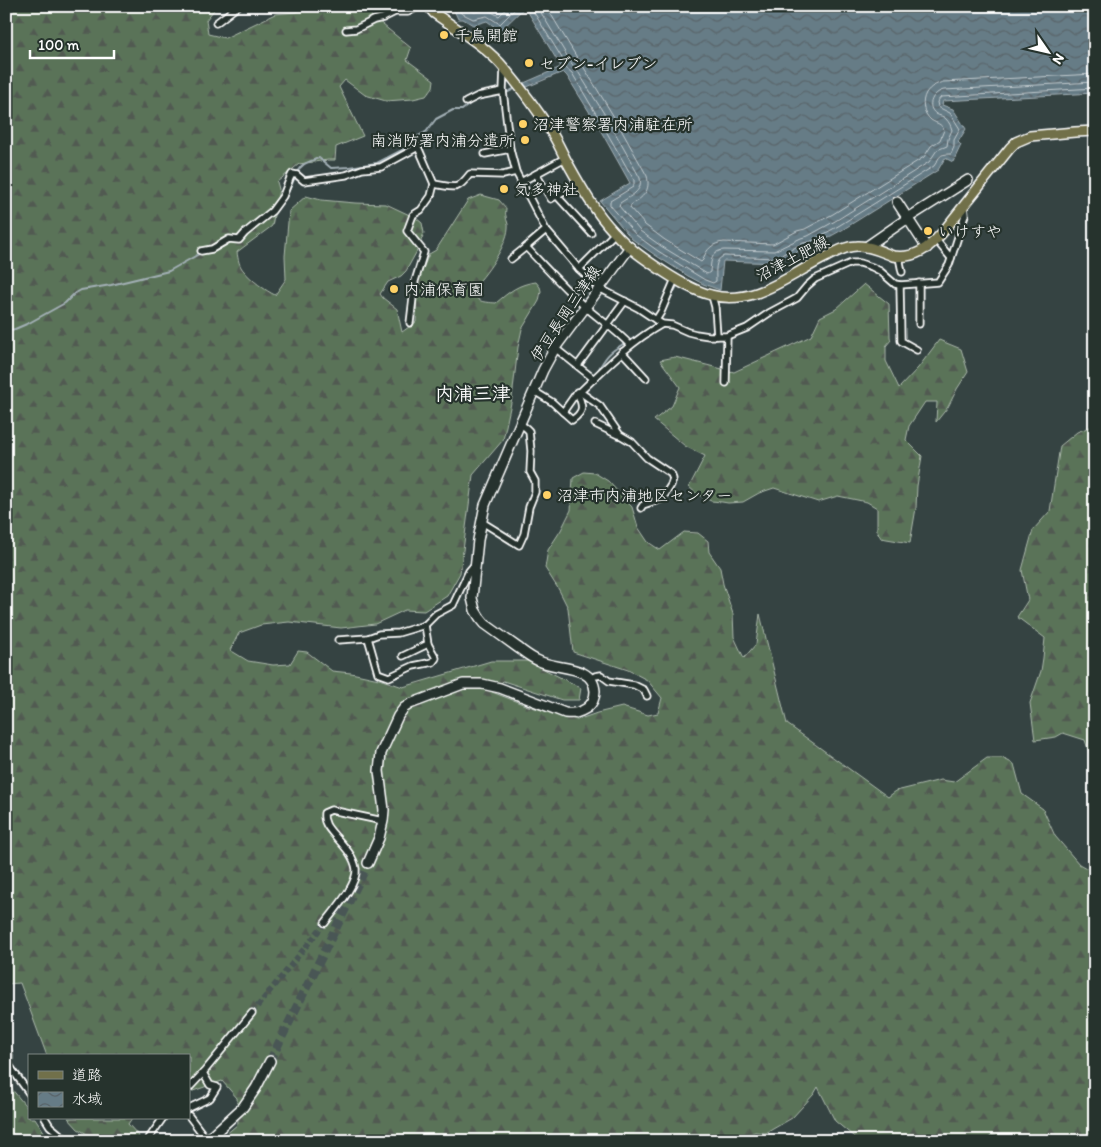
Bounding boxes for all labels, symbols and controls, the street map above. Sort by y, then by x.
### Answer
place label: 千鳥開館 [454,26,518,45]
scale bar [30,28,114,60]
north arrow [1024,28,1074,78]
marker: 千鳥開館 [438,29,450,41]
text: 100 m [38,36,80,54]
text: N [1049,50,1068,68]
place label: セブン-イレブン [539,54,657,73]
marker: セブン-イレブン [523,57,535,69]
place label: 沼津警察署内浦駐在所 [533,115,693,134]
marker: 沼津警察署内浦駐在所 [517,118,529,130]
place label: 南消防署内浦分遣所 [371,131,515,150]
marker: 南消防署内浦分遣所 [519,134,531,146]
place label: 気多神社 [514,180,578,199]
marker: 気多神社 [498,183,510,195]
place label: いけすや [938,222,1002,241]
marker: いけすや [922,225,934,237]
street label: 沼津土肥線 [752,231,832,286]
street label: 伊豆長岡三津線 [526,262,605,365]
place label: 内浦保育園 [404,280,484,299]
marker: 内浦保育園 [388,283,400,295]
district label: 内浦三津 [435,382,511,405]
place label: 沼津市内浦地区センター [557,486,732,505]
marker: 沼津市内浦地区センター [541,489,553,501]
legend [28,1054,190,1120]
text: 道路 [72,1066,102,1084]
text: 水域 [72,1090,102,1108]

